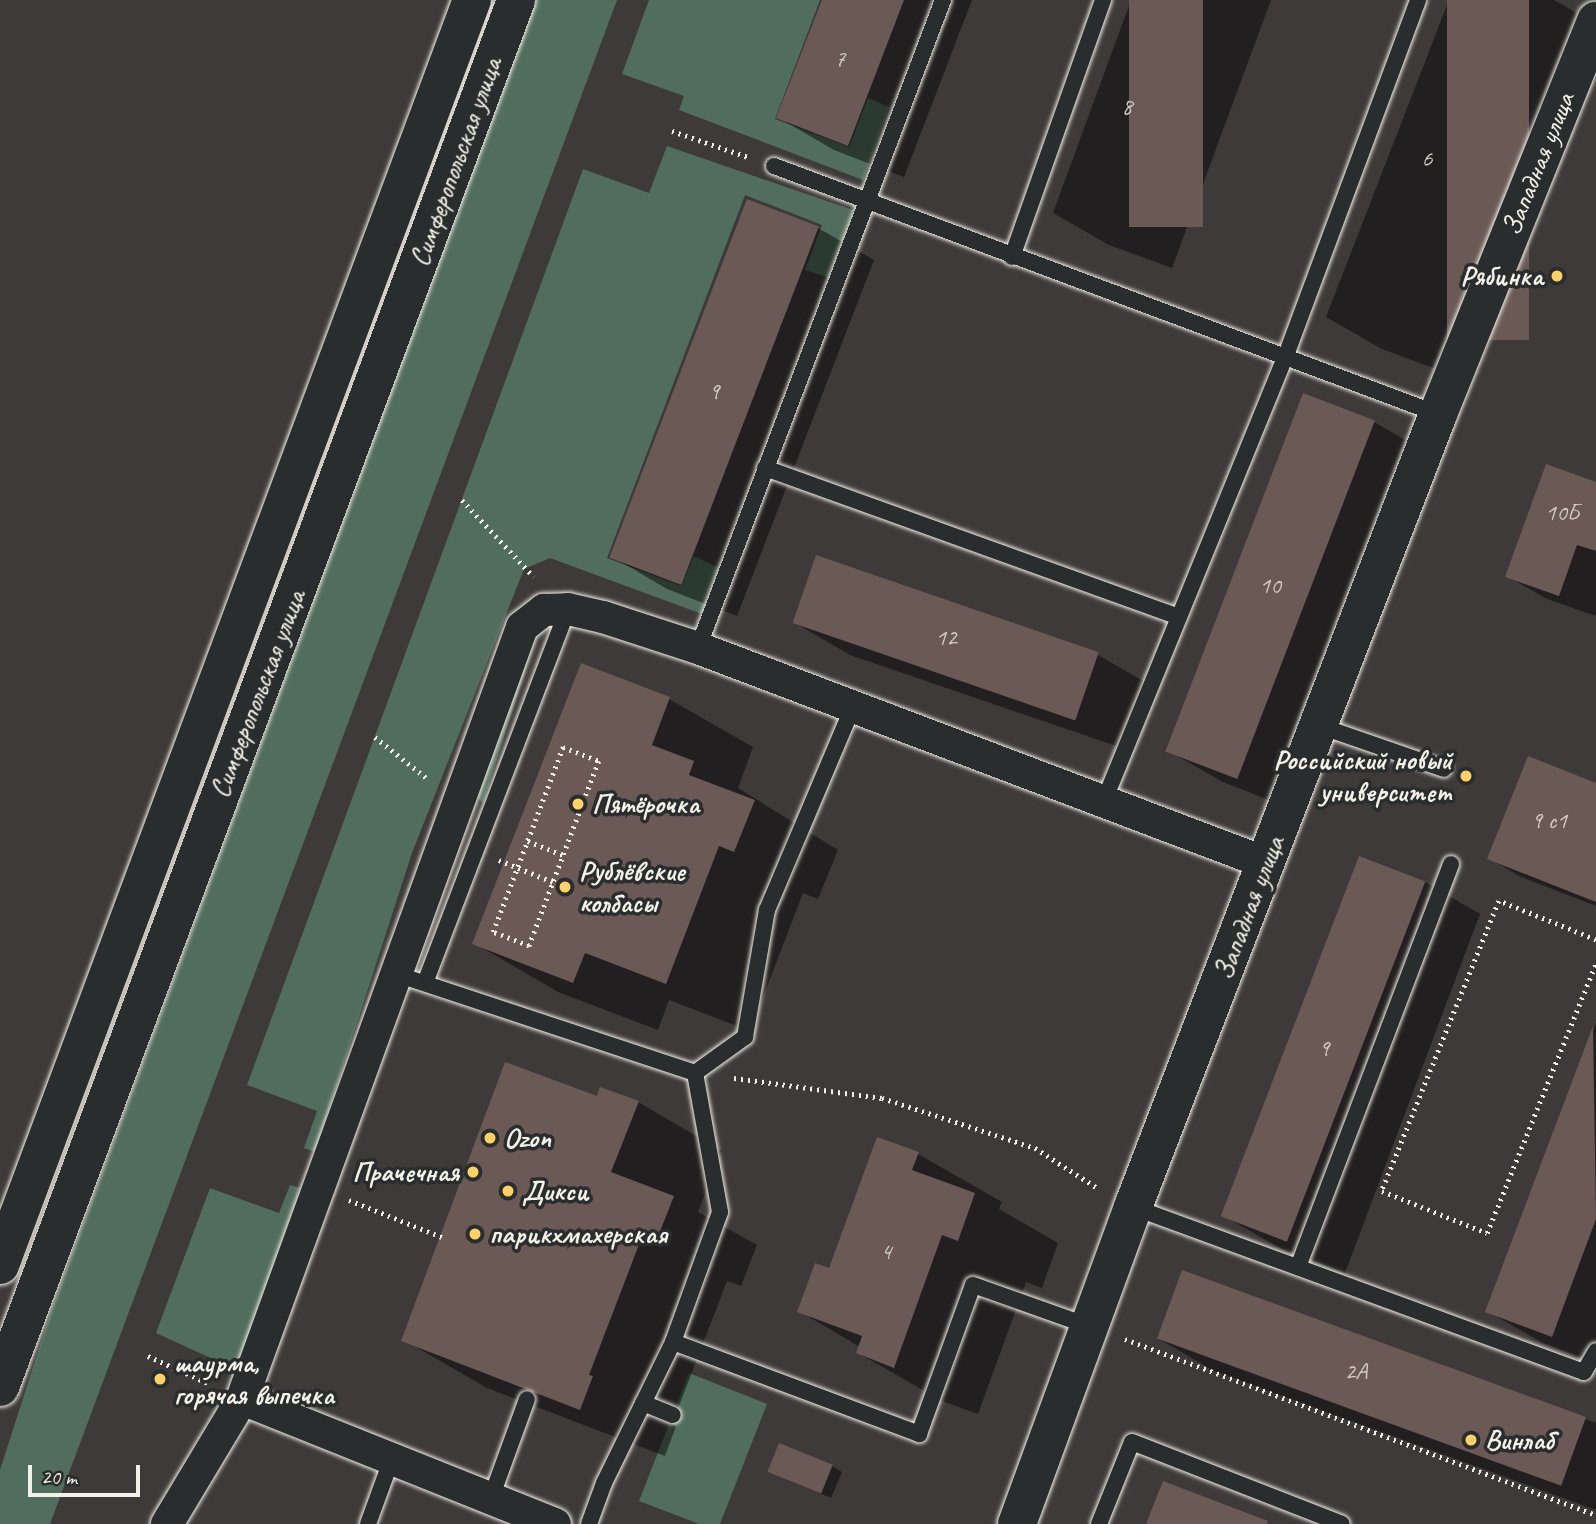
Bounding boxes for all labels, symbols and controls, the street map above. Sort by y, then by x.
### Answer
house number: 7 [835,45,845,73]
street label: Симферопольская улица [403,53,509,271]
street label: Западная улица [1494,87,1582,241]
house number: 8 [1122,93,1132,121]
house number: 6 [1422,145,1432,173]
place label: Рябинка [1460,259,1543,293]
marker: Рябинка [1549,268,1565,284]
house number: 9 [709,378,719,406]
house number: 10Б [1545,499,1579,527]
house number: 10 [1259,572,1281,600]
street label: Симферопольская улица [203,585,313,803]
house number: 12 [935,624,957,652]
place label: Российский новый университет [1274,743,1452,809]
marker: Российский новый университет [1458,768,1474,784]
place label: Пятёрочка [592,787,699,821]
marker: Пятёрочка [570,796,586,812]
house number: 9 с1 [1531,807,1567,835]
street label: Западная улица [1206,831,1292,985]
place label: Рублёвские колбасы [579,854,685,920]
marker: Рублёвские колбасы [557,879,573,895]
house number: 9 [1319,1035,1329,1063]
place label: Ozon [504,1121,551,1155]
marker: Ozon [482,1130,498,1146]
place label: Прачечная [352,1155,459,1189]
marker: Прачечная [465,1164,481,1180]
place label: Дикси [522,1174,588,1208]
marker: Дикси [500,1183,516,1199]
place label: парикхмахерская [489,1217,667,1251]
marker: парикхмахерская [467,1226,483,1242]
house number: 4 [881,1238,891,1266]
place label: шаурма, горячая выпечка [174,1346,334,1412]
house number: 2А [1345,1358,1367,1386]
marker: шаурма, горячая выпечка [152,1371,168,1387]
place label: Винлаб [1485,1423,1554,1457]
marker: Винлаб [1463,1432,1479,1448]
scale bar [32,1450,144,1494]
text: 20 m [41,1464,77,1490]

